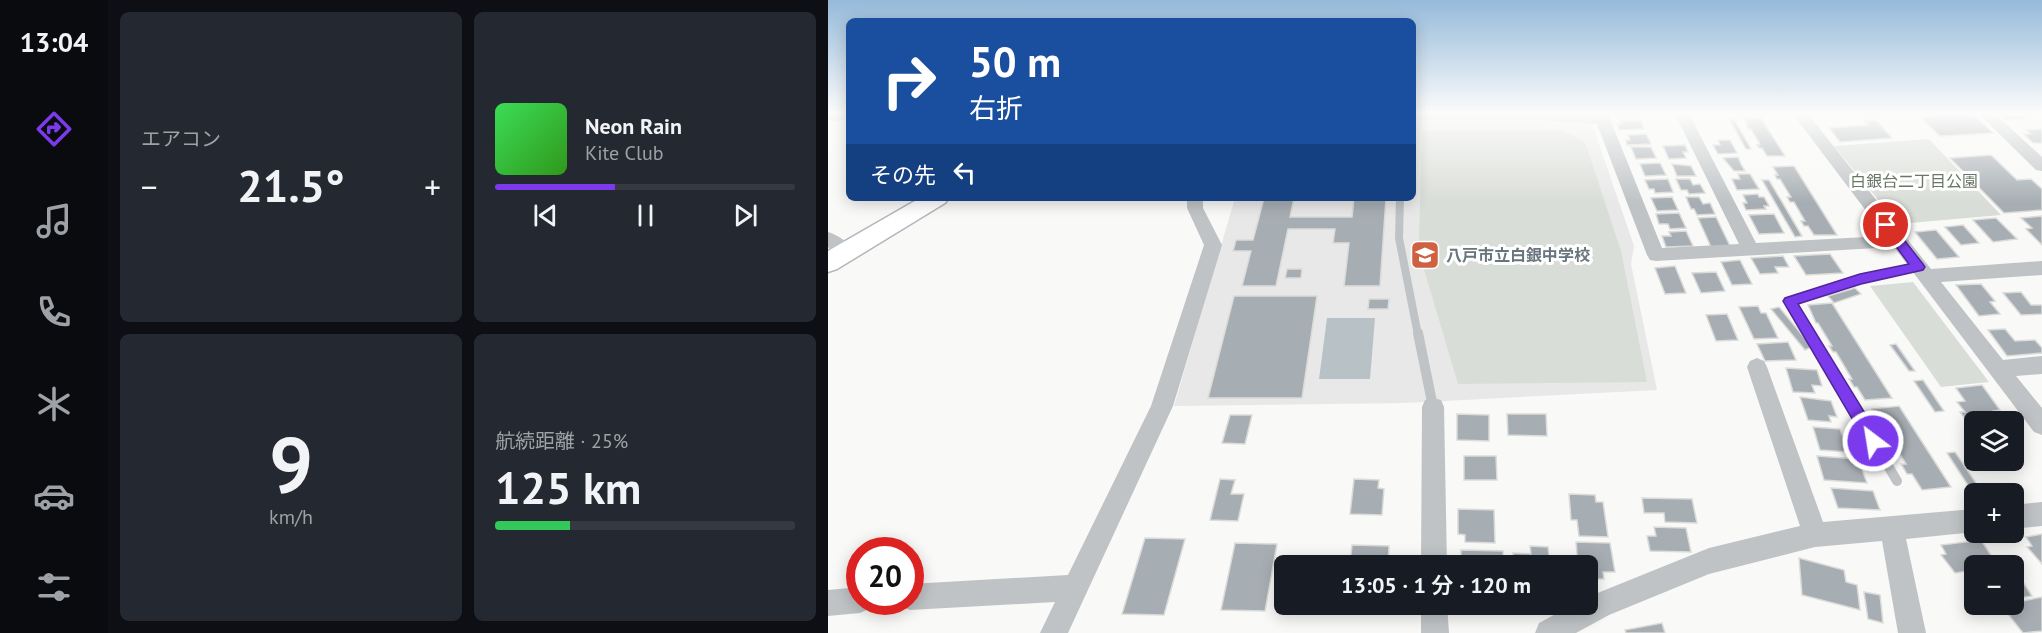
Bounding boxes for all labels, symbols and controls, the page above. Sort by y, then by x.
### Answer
text: 13:04 [20,25,88,59]
text: 50 m [969,34,1061,89]
icon: right [870,42,948,120]
text: 右折 [969,91,1023,125]
icon: directions [33,108,75,150]
text: Neon Rain [585,112,682,140]
text: エアコン [141,126,221,152]
text: Kite Club [585,140,663,166]
text: 21.5° [237,156,345,214]
icon: left [948,156,981,189]
text: その先 [870,161,936,189]
text: − [141,165,158,208]
text: + [424,165,441,208]
park label: 白銀台二丁目公園 [1850,171,1978,191]
icon: previous [529,199,562,232]
icon: pause [629,199,662,232]
icon: next [729,199,762,232]
pin [1860,199,1911,250]
icon: music [33,200,75,242]
icon: arrive [1869,208,1902,241]
school or university icon: 八戸市立白銀中学校 [1409,239,1441,271]
place label: 八戸市立白銀中学校 [1446,245,1590,265]
icon: phone [33,291,75,333]
icon: climate [33,383,75,425]
position arrow [1841,409,1905,473]
map controls [1964,411,2024,615]
button: layers [1964,411,2024,471]
text: 9 [269,414,313,515]
text: 航続距離 · 25% [495,428,628,454]
text: 125 km [495,458,641,516]
icon: car [33,475,75,517]
button: + [1964,483,2024,543]
text: km/h [269,504,313,530]
speed limit sign: 20 [846,537,924,615]
button: − [1964,555,2024,615]
icon: filters [33,566,75,608]
text: 13:05 · 1 分 · 120 m [1341,571,1531,599]

